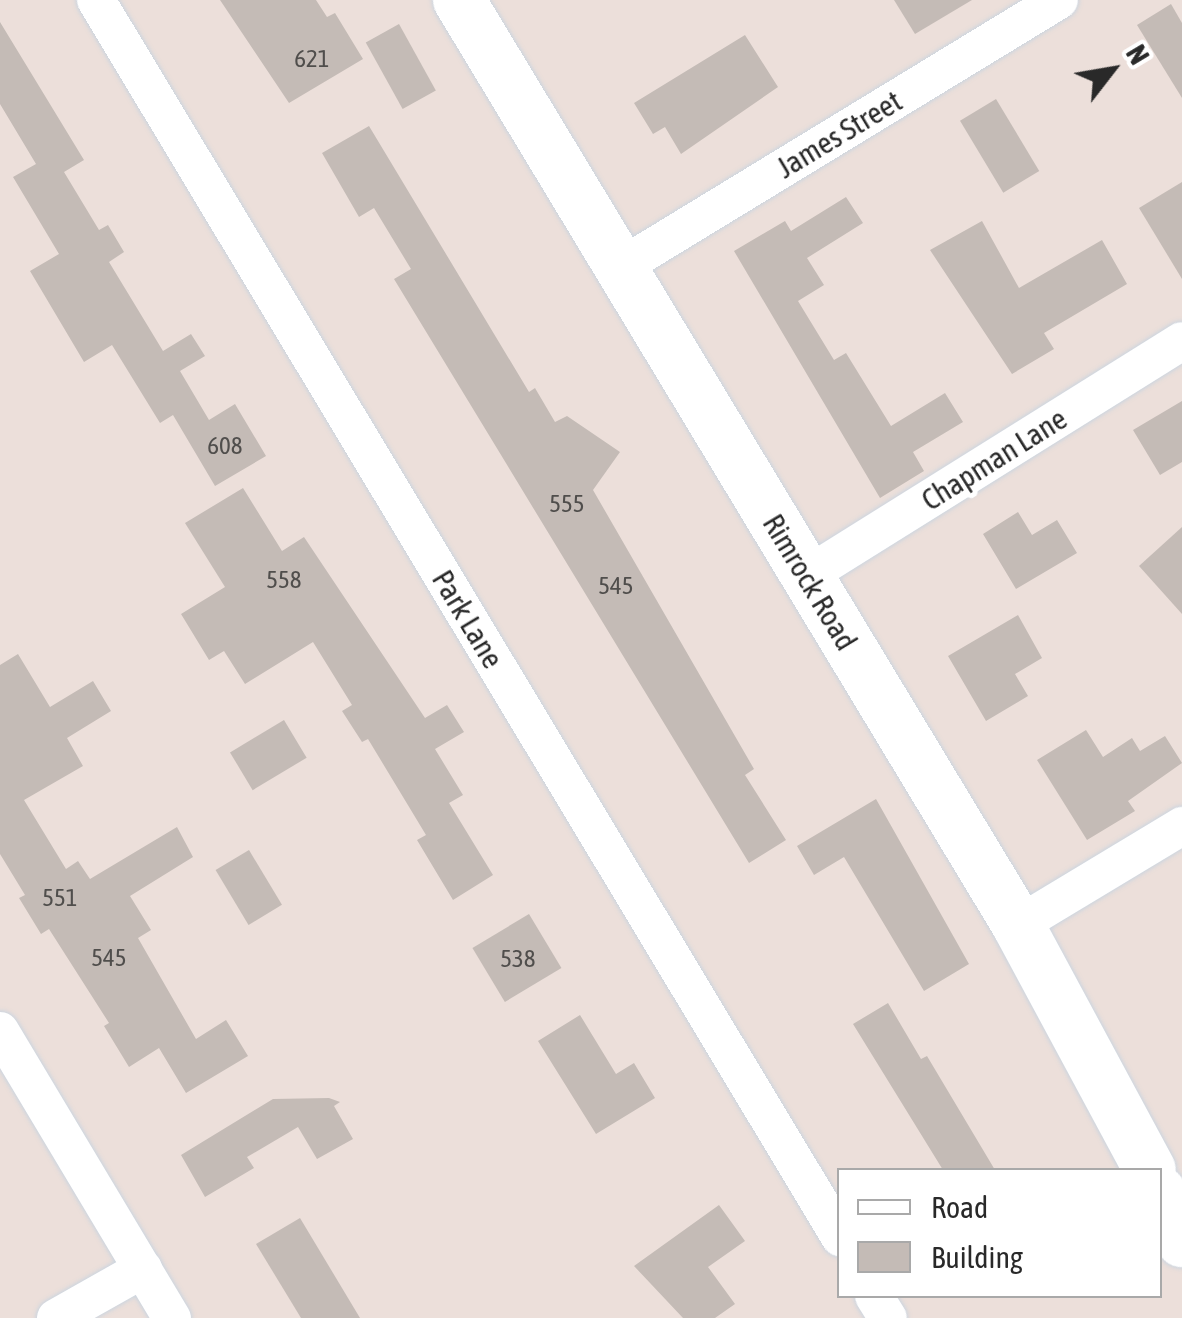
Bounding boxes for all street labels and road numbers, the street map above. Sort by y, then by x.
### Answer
street label: James Street [770,83,908,185]
street label: Chapman Lane [915,400,1073,518]
street label: Rimrock Road [755,508,865,656]
street label: Park Lane [425,563,511,675]

